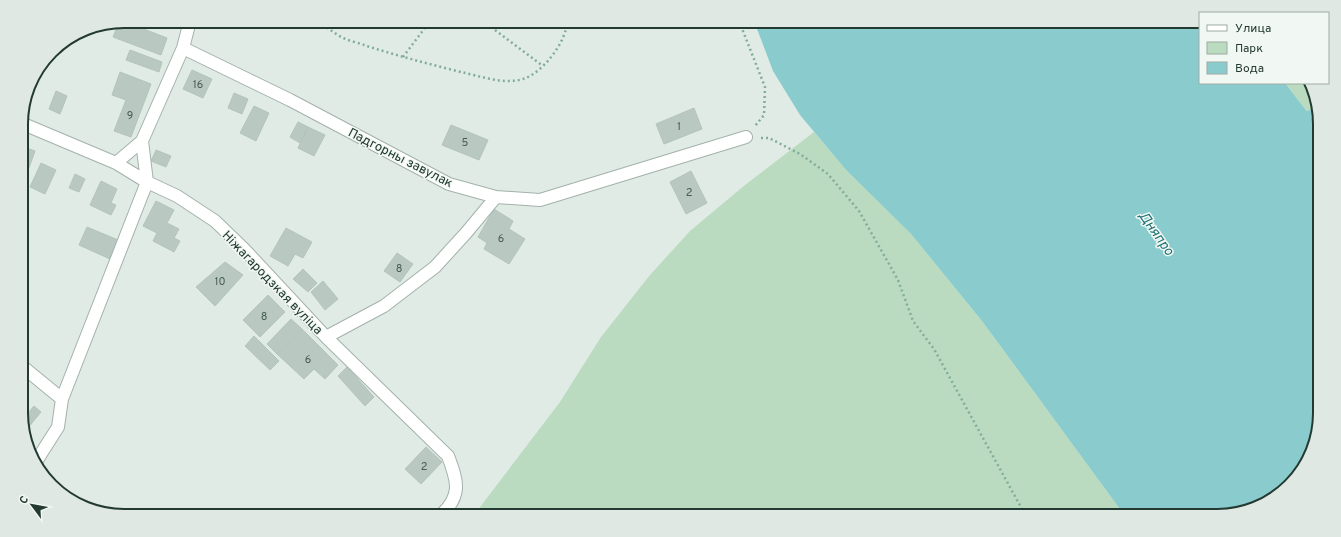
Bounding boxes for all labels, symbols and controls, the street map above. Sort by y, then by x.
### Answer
legend [1199,12,1329,84]
text: Улица [1235,21,1271,37]
text: Парк [1235,41,1263,57]
text: Вода [1235,61,1264,77]
house number: 16 [193,78,203,92]
house number: 9 [127,109,133,123]
house number: 1 [677,120,681,134]
street label: Падгорны завулак [345,125,455,192]
house number: 5 [462,136,469,150]
house number: 2 [686,186,692,200]
water label: Дняпро [1134,209,1177,260]
street label: Ніжагародзкая вуліца [218,228,325,339]
house number: 6 [498,232,504,246]
house number: 8 [396,262,402,276]
house number: 10 [214,275,226,289]
house number: 8 [261,310,267,324]
house number: 6 [305,353,311,367]
house number: 2 [421,460,427,474]
north arrow [12,485,52,525]
text: С [17,494,32,507]

